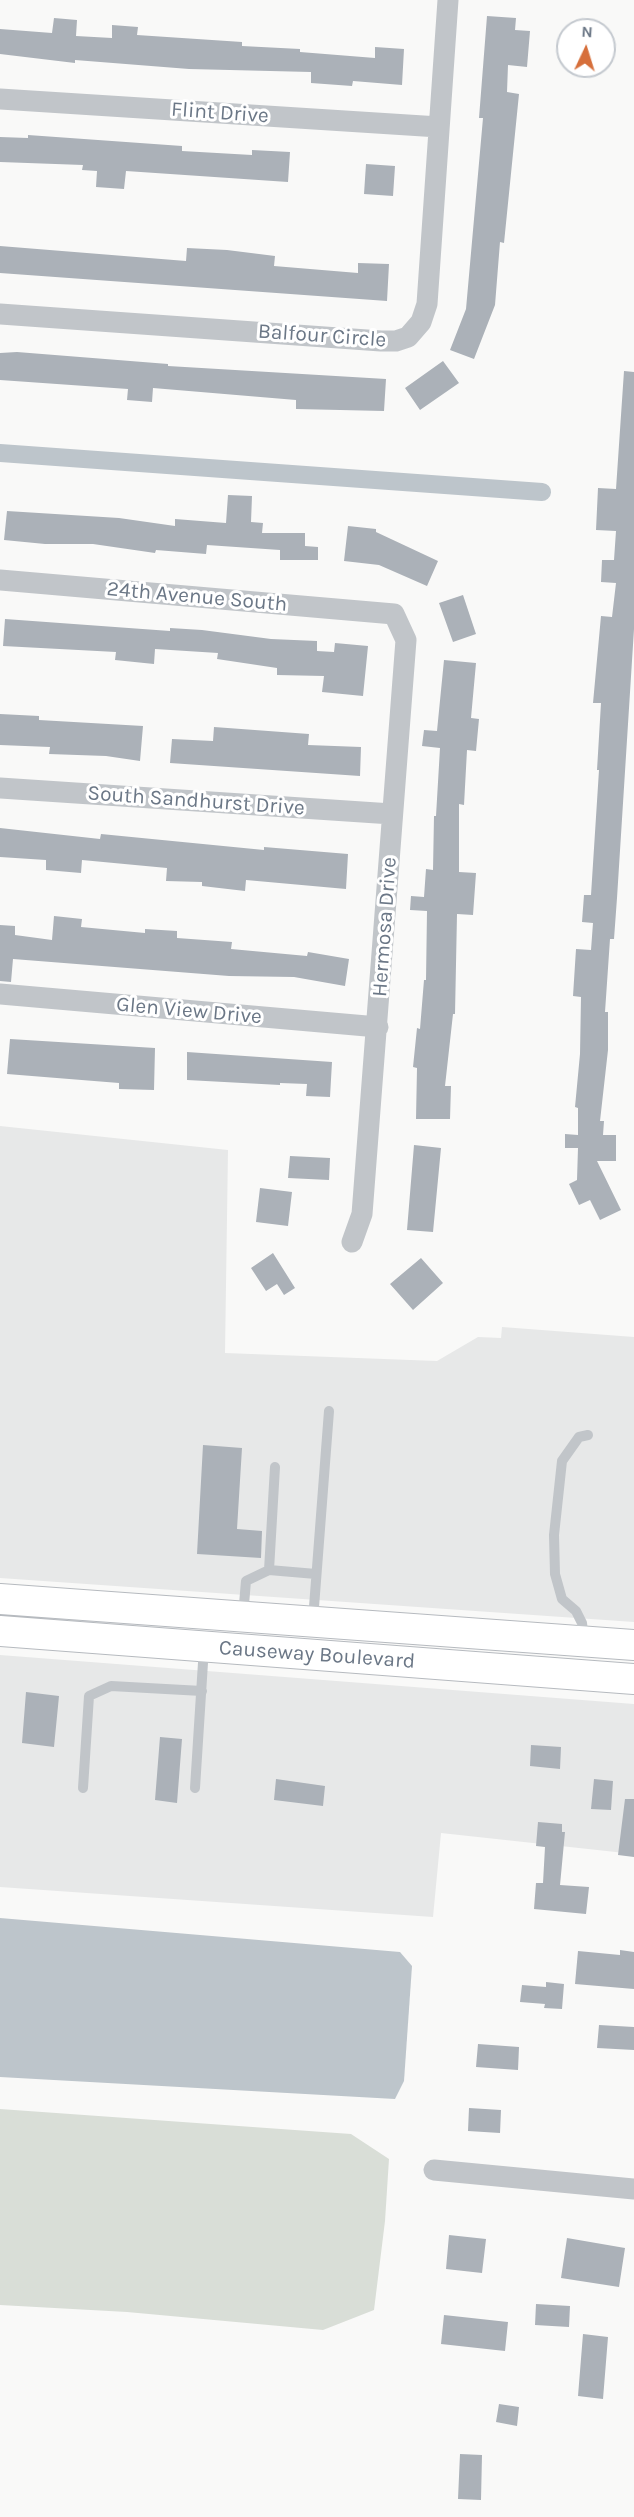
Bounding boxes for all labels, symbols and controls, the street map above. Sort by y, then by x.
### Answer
north arrow [556,18,616,78]
text: N [581,22,594,41]
street label: Flint Drive [170,97,270,129]
street label: Balfour Circle [257,319,387,353]
street label: 24th Avenue South [106,577,288,617]
street label: South Sandhurst Drive [87,781,305,821]
street label: Hermosa Drive [368,856,402,998]
street label: Glen View Drive [115,992,263,1030]
street label: Causeway Boulevard [218,1636,416,1674]

